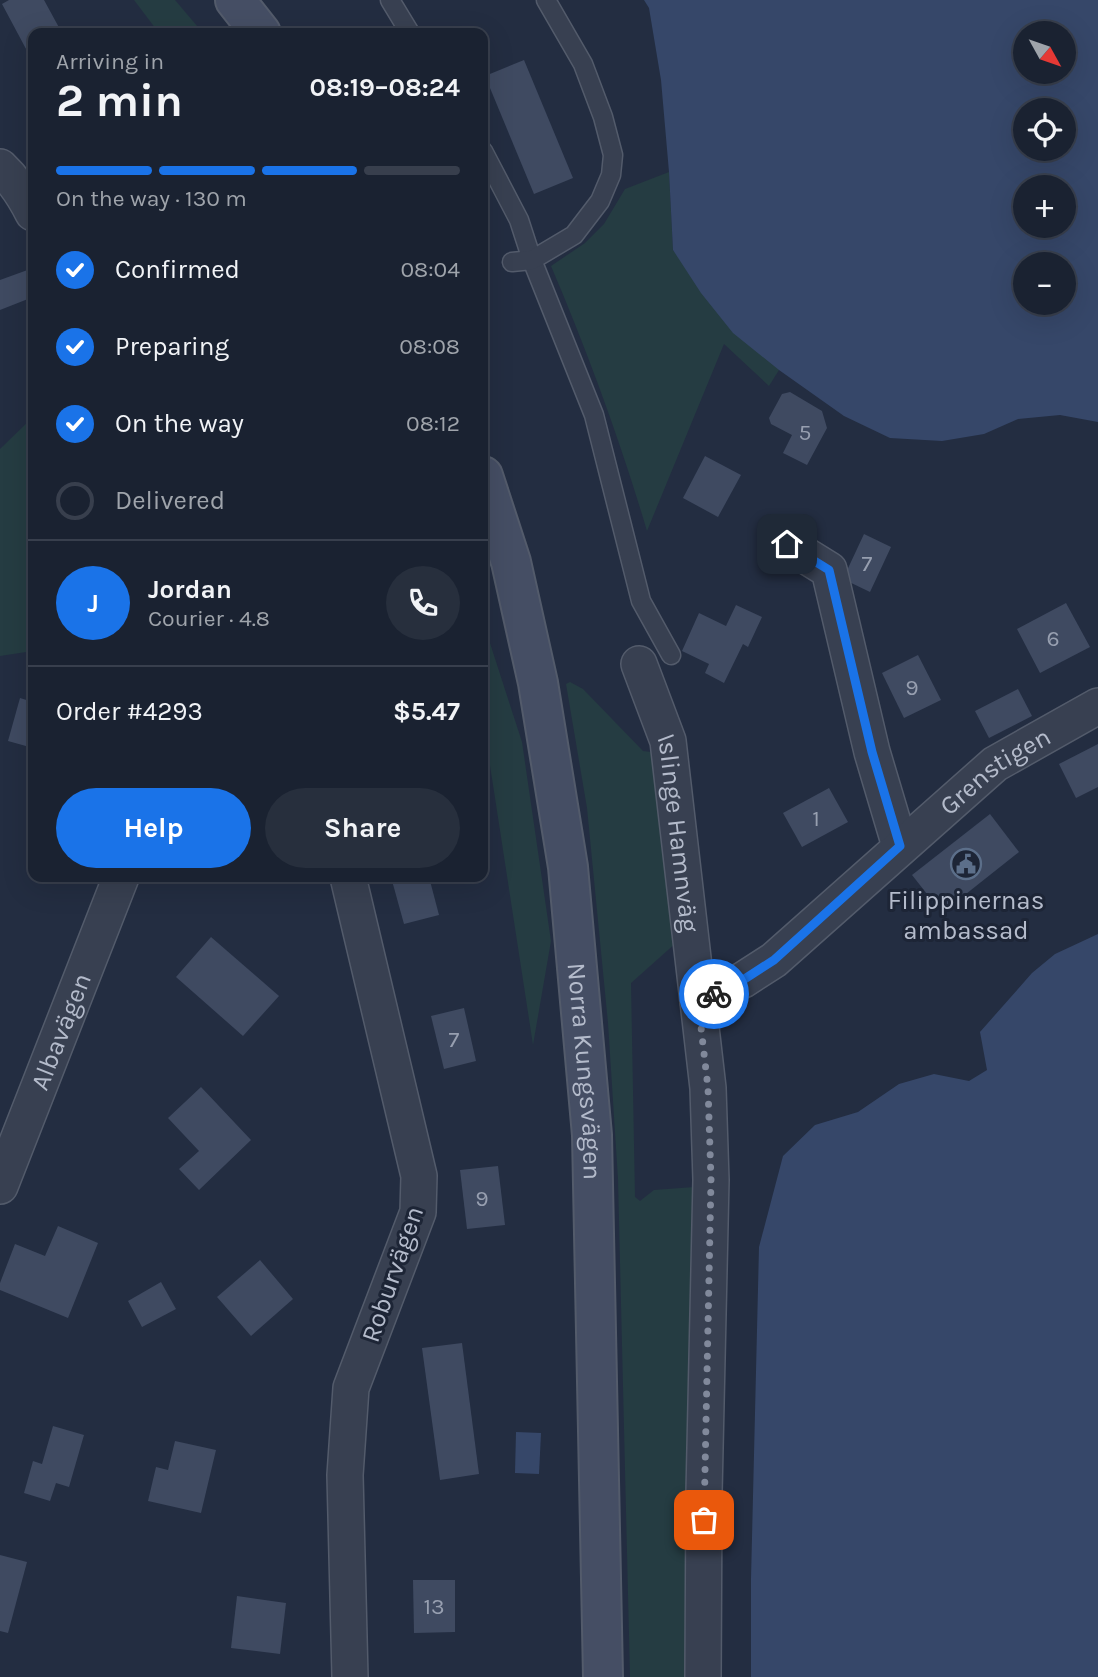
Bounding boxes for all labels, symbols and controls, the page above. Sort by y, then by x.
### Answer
north arrow [1013,21,1076,84]
map controls [1013,21,1076,315]
text: Arriving in [56,48,164,75]
text: 08:19–08:24 [309,72,460,103]
text: 2 min [56,74,183,128]
button: locate [1013,98,1076,161]
button: + [1013,175,1076,238]
text: On the way · 130 m [56,185,247,212]
icon: check [56,251,94,289]
button: − [1013,252,1076,315]
text: Confirmed [115,254,240,285]
text: 08:04 [400,256,460,283]
icon: check [56,328,94,366]
text: Preparing [115,331,229,362]
text: 08:08 [399,333,460,360]
icon: check [56,405,94,443]
text: On the way [115,408,244,439]
text: 08:12 [406,410,460,437]
house number: 5 [799,419,811,446]
text: Delivered [115,485,225,516]
pin [757,514,817,574]
icon: home [768,525,806,563]
house number: 7 [862,550,873,577]
button: phone [386,566,460,640]
text: Jordan [148,574,232,605]
text: J [87,588,99,619]
text: Courier · 4.8 [148,605,270,632]
house number: 6 [1046,625,1060,652]
house number: 9 [905,674,919,701]
text: Order #4293 [56,696,203,727]
text: $5.47 [393,696,460,727]
street label: Grenstigen [933,721,1056,822]
street label: Islinge Hamnväg [651,729,705,934]
button: Help [56,788,251,868]
button: Share [265,788,460,868]
house number: 1 [812,805,820,832]
public building icon: Filippinernas ambassad [949,847,983,881]
place label: Filippinernas ambassad [888,885,1044,946]
courier [679,959,749,1029]
street label: Norra Kungsvägen [561,961,608,1180]
street label: Albavägen [24,969,98,1095]
icon: bike [695,975,733,1013]
house number: 7 [449,1026,460,1053]
house number: 9 [475,1185,489,1212]
street label: Roburvägen [355,1202,430,1346]
pin [674,1490,734,1550]
icon: bag [685,1501,723,1539]
house number: 13 [423,1593,445,1620]

